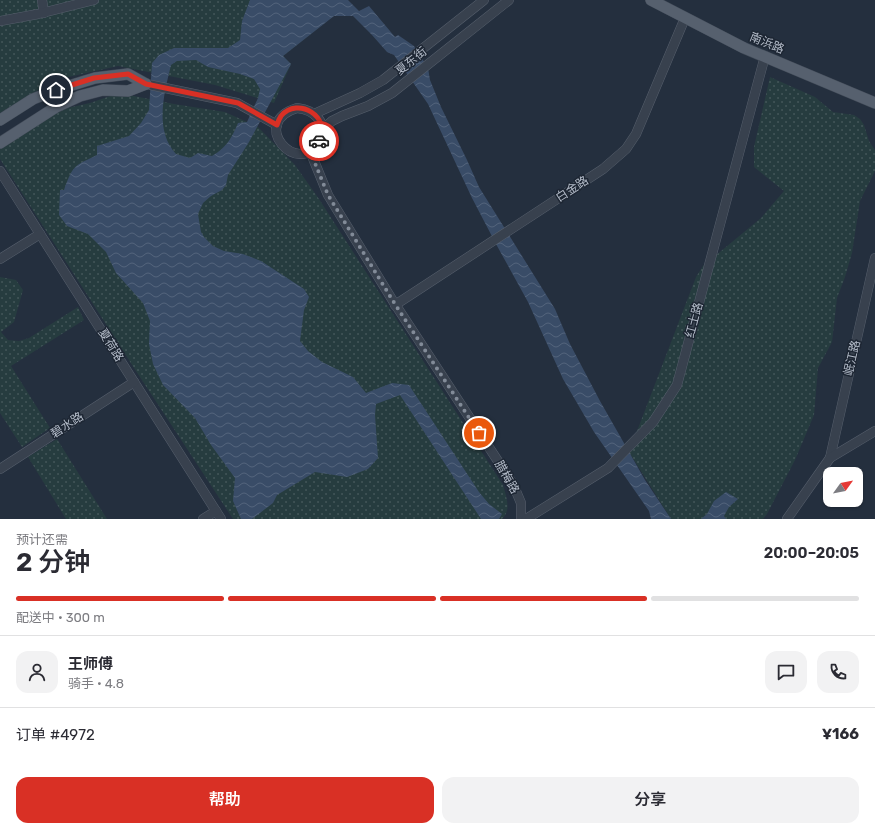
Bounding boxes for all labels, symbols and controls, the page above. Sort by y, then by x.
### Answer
street label: 南浜路 [748,30,786,56]
street label: 夏东街 [393,44,429,78]
pin [39,73,73,107]
icon: home [45,79,67,101]
courier [299,121,339,161]
icon: car [308,130,330,152]
street label: 白金路 [553,173,591,205]
street label: 红士路 [683,301,705,339]
street label: 夏荷路 [96,326,126,364]
street label: 岷江路 [841,339,863,377]
street label: 碧水路 [48,409,86,441]
pin [462,416,496,450]
icon: bag [468,422,490,444]
street label: 腊梅路 [492,458,522,496]
north arrow [823,467,863,507]
map controls [823,467,863,507]
text: 预计还需 [16,532,68,547]
text: 20:00–20:05 [764,544,859,562]
text: 2 分钟 [16,547,90,578]
text: 配送中 · 300 m [16,610,105,625]
button: person [16,651,58,693]
button: chat [765,651,807,693]
button: phone [817,651,859,693]
text: 王师傅 [68,655,113,673]
text: 骑手 · 4.8 [68,676,124,691]
text: ¥166 [822,725,859,743]
text: 订单 #4972 [16,726,95,744]
button: 帮助 [16,777,434,823]
button: 分享 [442,777,859,823]

